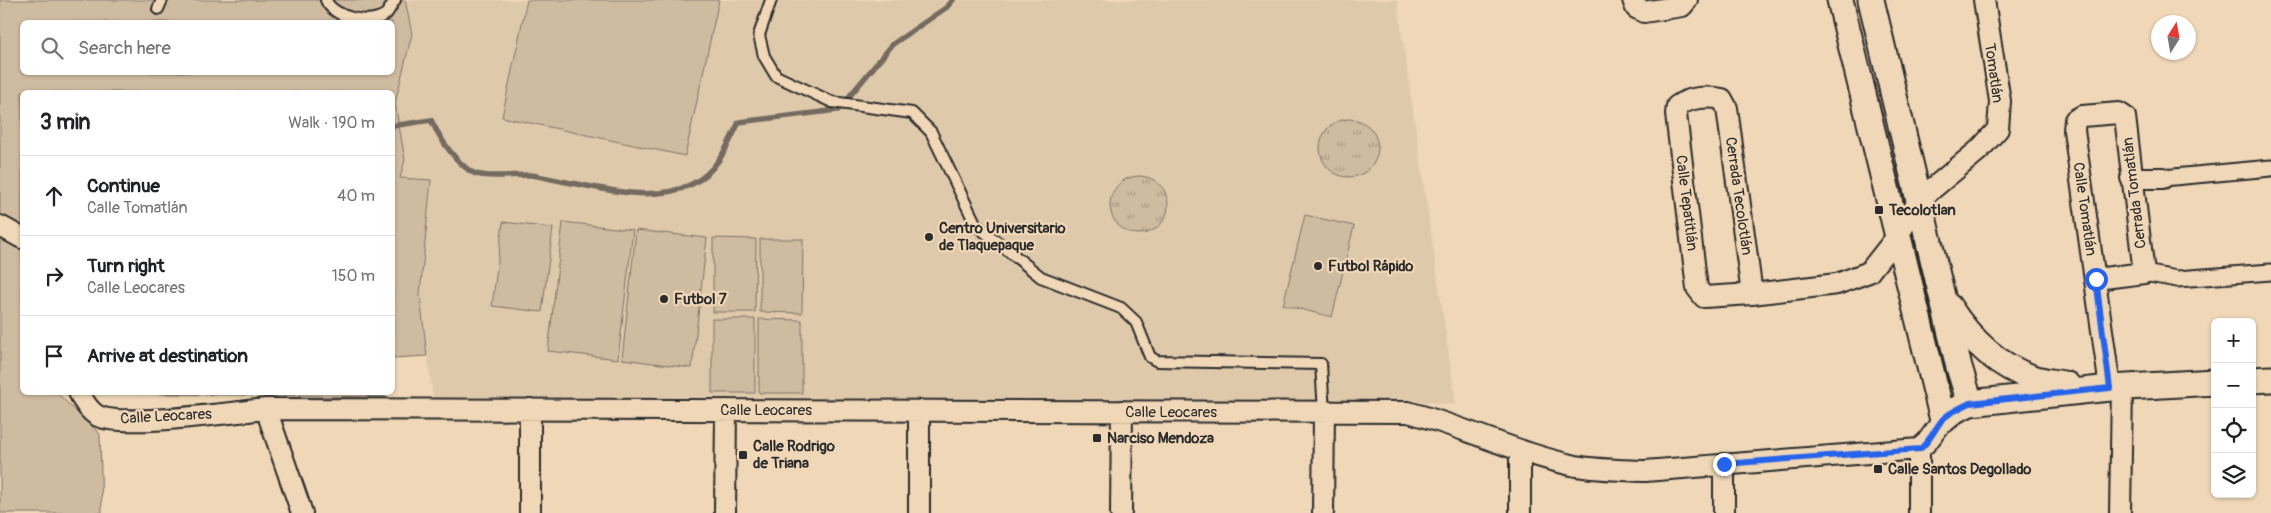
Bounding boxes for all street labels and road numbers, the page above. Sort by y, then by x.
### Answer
street label: Tomatlán [1980,42,2007,104]
street label: Cerrada Tecolotlán [1721,136,1756,256]
street label: Cerrada Tomatlán [2118,136,2151,250]
street label: Calle Tepatitlán [1671,154,1702,252]
street label: Calle Tomatlán [2069,161,2100,257]
street label: Calle Leocares [720,401,812,420]
street label: Calle Leocares [1125,403,1217,422]
street label: Calle Leocares [120,405,213,428]

